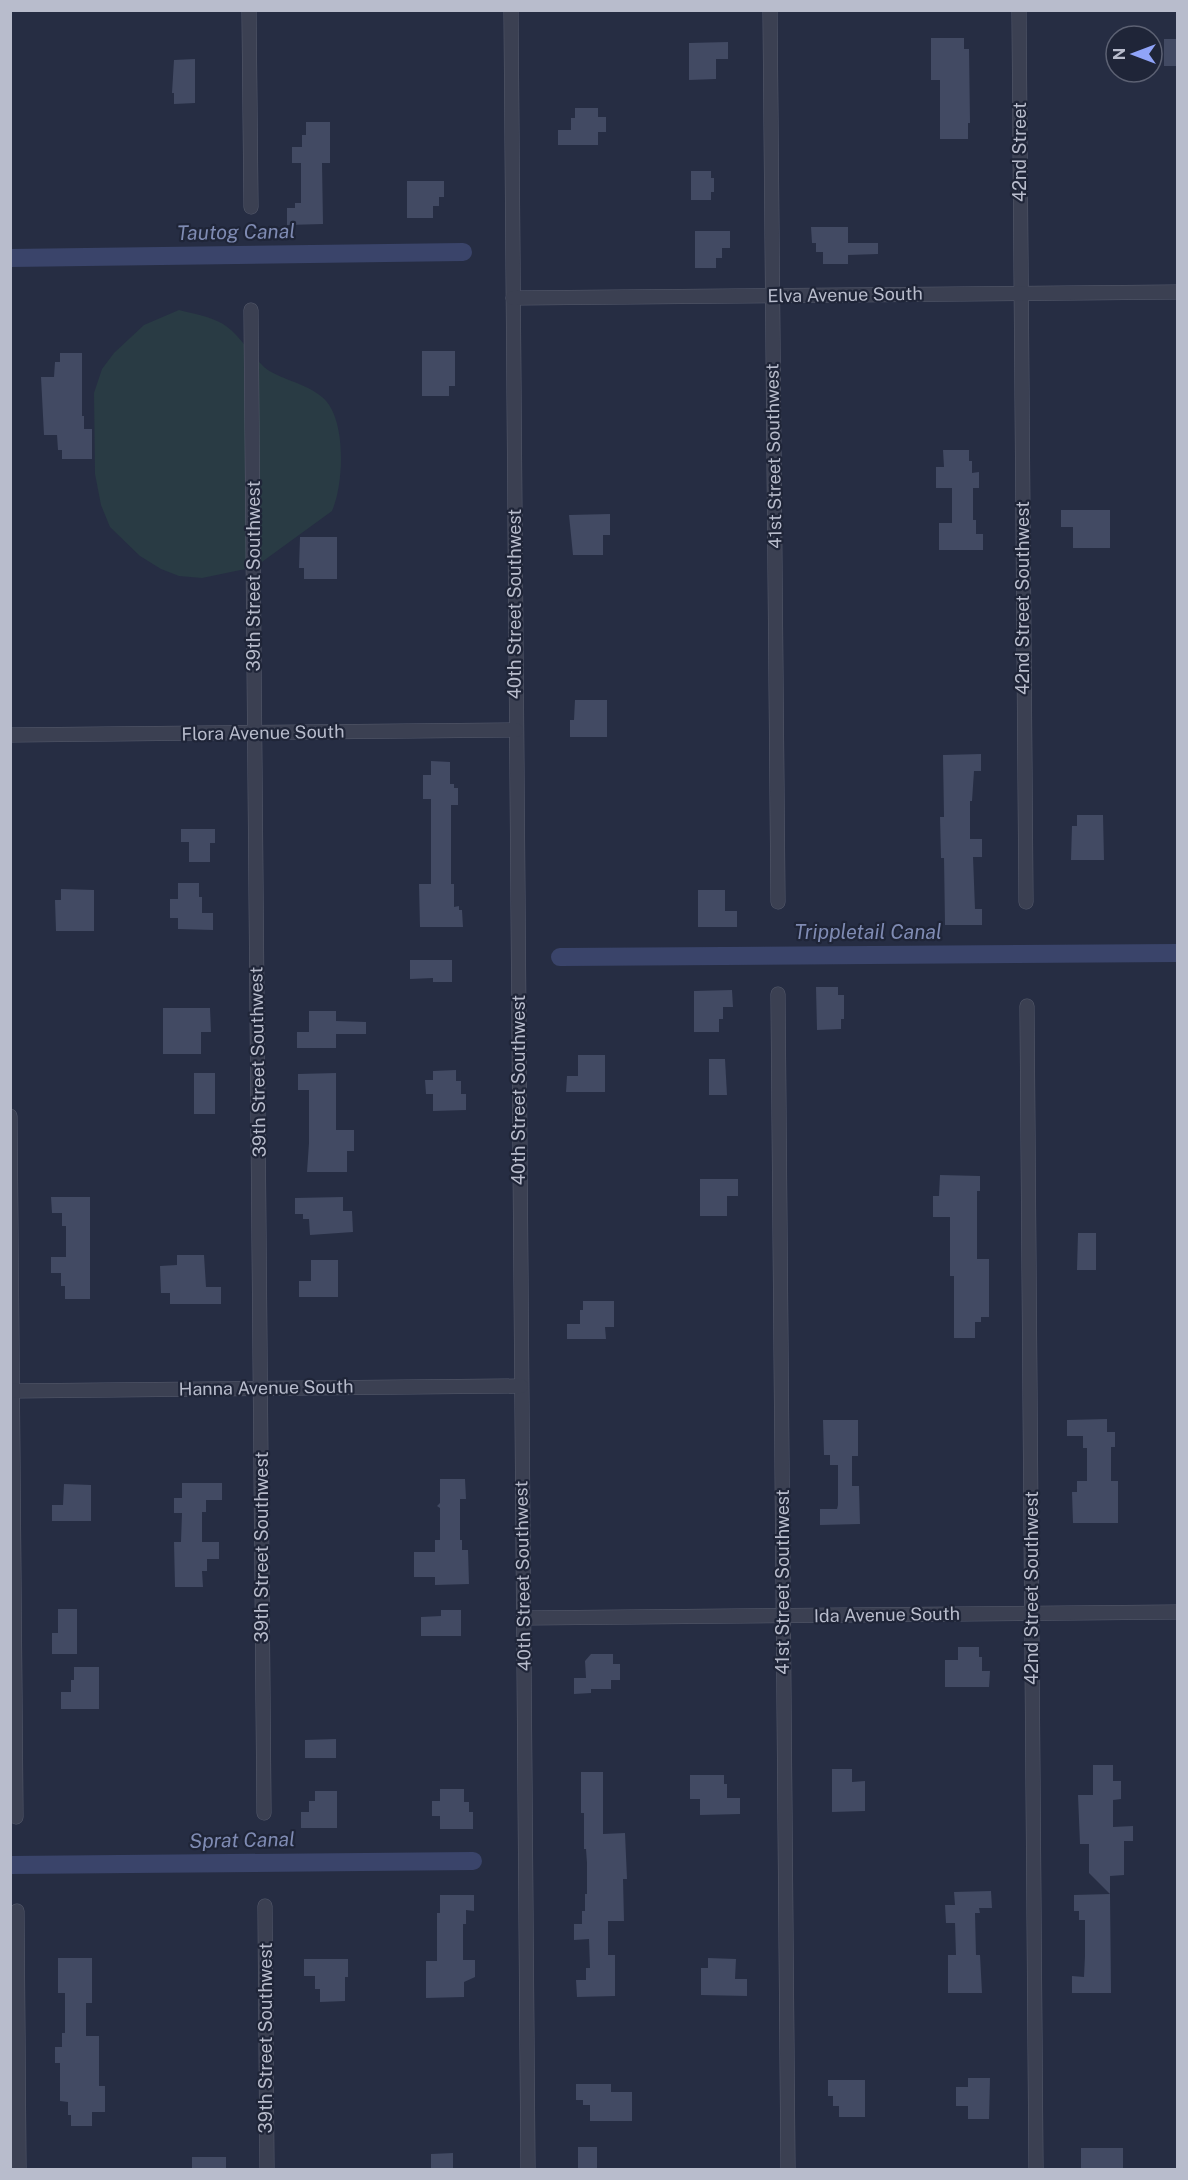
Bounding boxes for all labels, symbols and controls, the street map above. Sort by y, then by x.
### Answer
north arrow [1104,24,1164,84]
text: N [1110,48,1129,60]
street label: 42nd Street [1009,102,1030,202]
water label: Tautog Canal [177,219,295,245]
street label: Elva Avenue South [767,283,923,306]
street label: 41st Street Southwest [761,363,786,549]
street label: 39th Street Southwest [243,481,264,671]
street label: 42nd Street Southwest [1012,501,1033,695]
street label: 40th Street Southwest [504,509,525,699]
street label: Flora Avenue South [181,721,345,744]
water label: Trippletail Canal [794,920,942,944]
street label: 39th Street Southwest [245,966,270,1158]
street label: 40th Street Southwest [508,995,529,1185]
street label: Hanna Avenue South [178,1375,354,1400]
street label: 39th Street Southwest [251,1452,272,1642]
street label: 40th Street Southwest [510,1481,535,1672]
street label: 41st Street Southwest [772,1489,793,1675]
street label: 42nd Street Southwest [1021,1491,1042,1685]
street label: Ida Avenue South [814,1603,960,1626]
water label: Sprat Canal [189,1827,295,1853]
street label: 39th Street Southwest [255,1943,276,2133]

